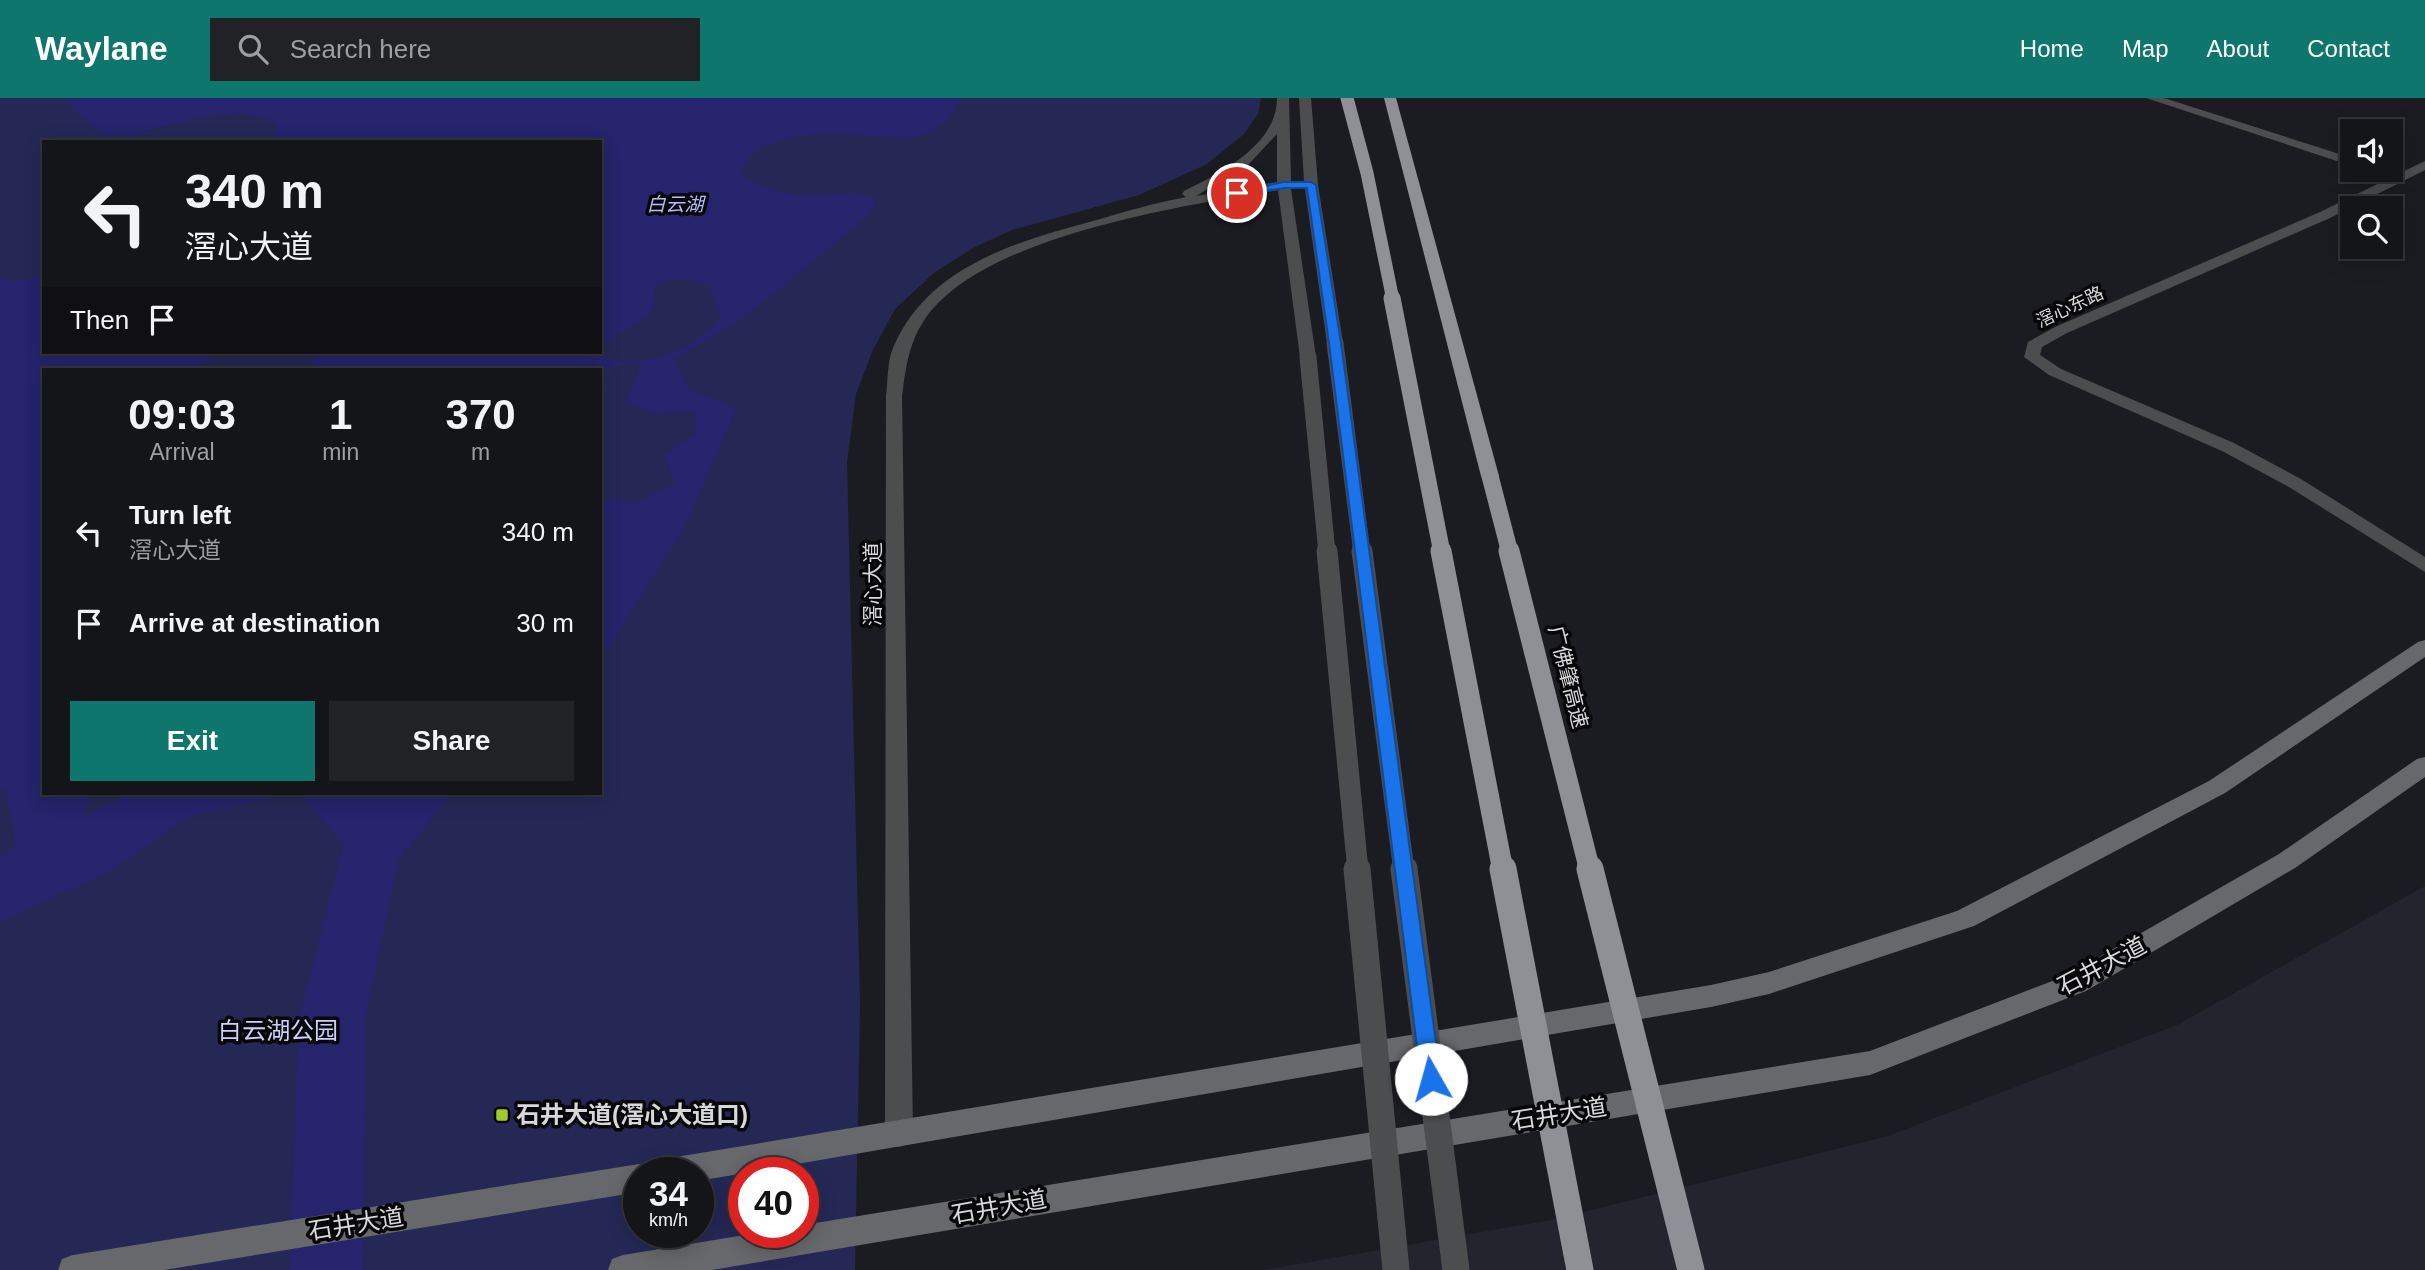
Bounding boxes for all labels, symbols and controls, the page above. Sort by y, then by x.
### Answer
search box [210,18,700,81]
text: Waylane [35,30,168,67]
icon: search [234,30,272,68]
text: Search here [290,34,431,64]
text: Home [2020,35,2084,62]
text: Map [2122,35,2169,62]
text: About [2207,35,2269,62]
text: Contact [2307,35,2390,62]
map controls [2340,119,2403,259]
button: sound [2340,119,2403,182]
pin [1207,163,1267,223]
text: 340 m [185,164,324,218]
icon: left [70,168,161,259]
icon: arrive [1218,174,1256,212]
water label: 白云湖 [646,194,706,215]
button: search [2340,196,2403,259]
text: 滘心大道 [185,229,313,265]
street label: 滘心东路 [2033,283,2107,331]
icon: arrive [143,301,181,339]
text: Then [70,305,129,335]
text: 09:03 [128,391,236,438]
text: 1 [329,391,352,438]
text: 370 [446,391,516,438]
text: Arrival [149,439,215,465]
text: min [322,439,359,465]
text: m [471,439,490,465]
text: Turn left [129,500,231,530]
icon: left [70,514,108,552]
text: 340 m [502,517,574,547]
text: 滘心大道 [129,537,221,563]
street label: 滘心大道 [861,542,884,626]
icon: arrive [70,605,108,643]
text: Arrive at destination [129,608,380,638]
text: 30 m [516,608,574,638]
street label: 广佛肇高速 [1545,623,1592,731]
button: Exit [70,701,315,781]
button: Share [329,701,574,781]
street label: 石井大道 [2053,931,2150,1000]
park label: 白云湖公园 [218,1017,338,1044]
position arrow [1394,1042,1468,1116]
street label: 石井大道 [1509,1093,1608,1134]
place label: 石井大道(滘心大道口) [516,1101,748,1128]
marker: 石井大道(滘心大道口) [494,1107,510,1123]
speed limit sign: 40 [728,1157,819,1248]
text: 34 [649,1174,688,1213]
street label: 石井大道 [949,1185,1049,1228]
street label: 石井大道 [306,1203,405,1244]
text: km/h [649,1210,688,1230]

